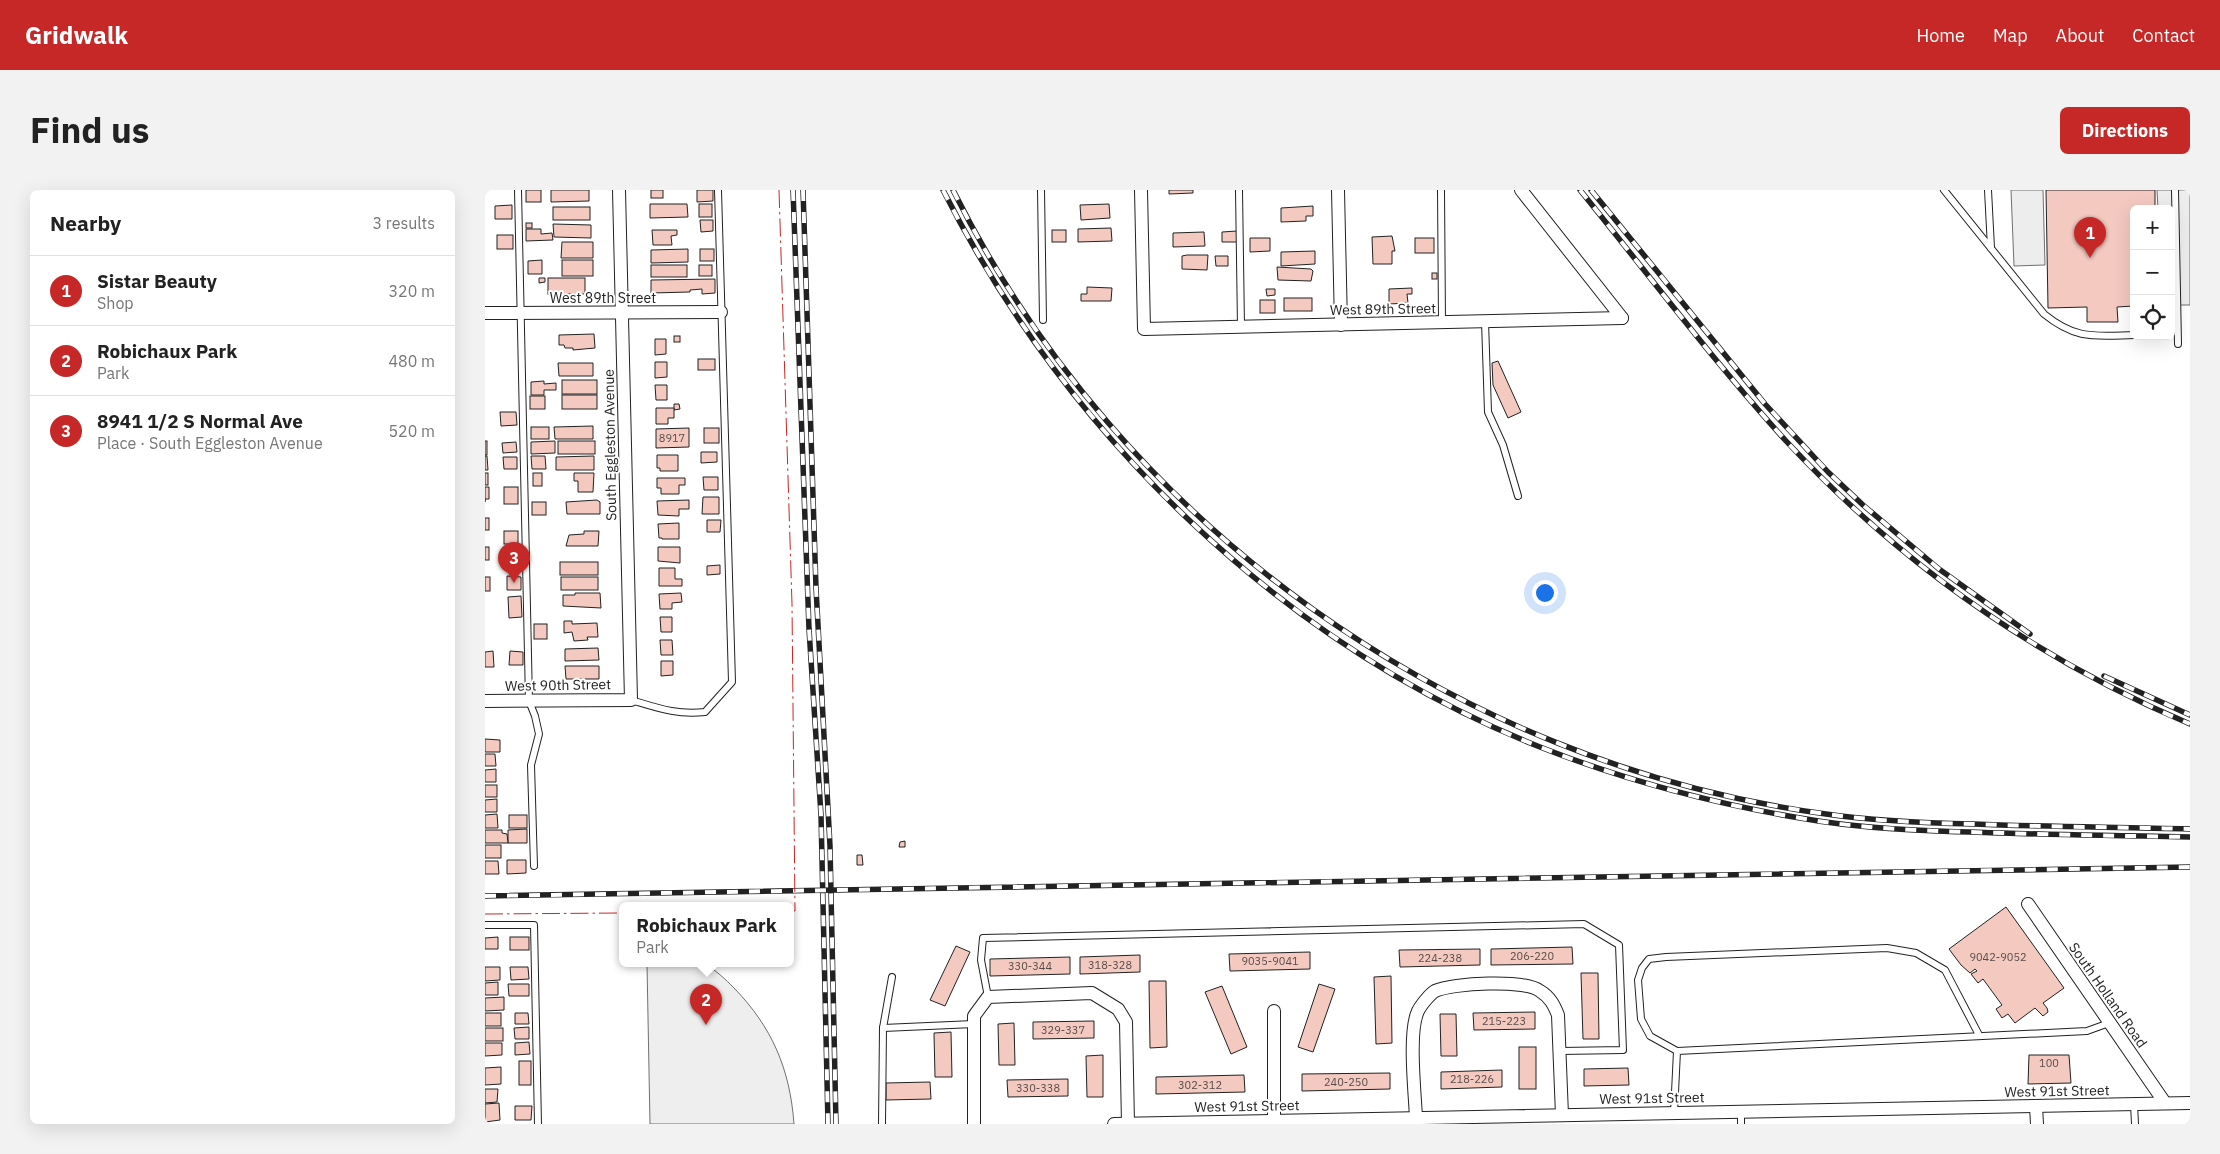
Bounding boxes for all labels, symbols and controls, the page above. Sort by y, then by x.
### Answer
text: Gridwalk [25,19,128,51]
text: Home [1917,24,1965,47]
text: Map [1993,24,2028,47]
text: About [2056,24,2104,47]
text: Contact [2132,24,2195,47]
text: Find us [30,107,149,153]
button: Directions [2060,107,2190,154]
map controls [2130,205,2175,340]
button: + [2130,205,2175,250]
text: Nearby [50,209,121,237]
text: 3 results [372,213,435,233]
pin: 1 [2074,217,2106,258]
button: − [2130,250,2175,295]
text: Sistar Beauty [97,269,217,293]
text: 1 [61,281,71,301]
text: 320 m [388,281,435,301]
street label: West 89th Street [550,289,656,307]
text: Shop [97,293,134,313]
button: locate [2130,295,2175,340]
street label: West 89th Street [1330,299,1436,319]
text: Robichaux Park [97,339,237,363]
text: 2 [61,351,71,371]
text: 480 m [388,351,435,371]
text: Park [97,363,129,383]
street label: South Eggleston Avenue [600,369,620,521]
text: 8941 1/2 S Normal Ave [97,409,303,433]
text: 3 [61,421,71,441]
text: 520 m [388,421,435,441]
house number: 8917 [659,431,685,445]
text: Place · South Eggleston Avenue [97,433,323,453]
pin: 3 [498,542,530,583]
your location [1532,580,1558,606]
street label: West 90th Street [505,675,611,695]
popup [619,902,794,967]
text: Robichaux Park [636,913,777,937]
text: Park [636,937,669,957]
street label: South Holland Road [2065,939,2151,1051]
house number: 206-220 [1510,949,1554,963]
house number: 9042-9052 [1969,950,2027,964]
house number: 224-238 [1418,951,1462,965]
house number: 9035-9041 [1241,954,1299,968]
house number: 318-328 [1088,958,1132,972]
house number: 330-344 [1008,959,1052,973]
pin: 2 [690,984,722,1025]
house number: 215-223 [1482,1014,1526,1028]
house number: 329-337 [1041,1023,1085,1037]
house number: 100 [2039,1056,2059,1070]
house number: 218-226 [1450,1072,1494,1086]
house number: 240-250 [1324,1075,1368,1089]
house number: 302-312 [1178,1078,1222,1092]
house number: 330-338 [1016,1081,1060,1095]
street label: West 91st Street [2004,1081,2110,1101]
street label: West 91st Street [1599,1088,1705,1108]
street label: West 91st Street [1194,1096,1300,1116]

